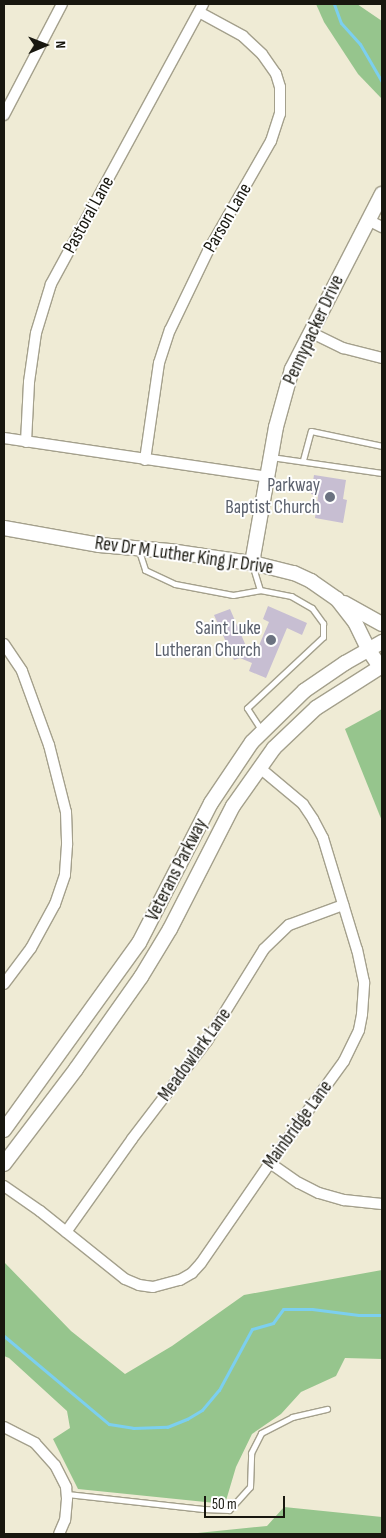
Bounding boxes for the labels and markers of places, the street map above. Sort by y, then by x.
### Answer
place label: Parkway Baptist Church [225,475,320,519]
marker: Parkway Baptist Church [324,491,336,503]
place label: Saint Luke Lutheran Church [155,618,261,662]
marker: Saint Luke Lutheran Church [265,634,277,646]

